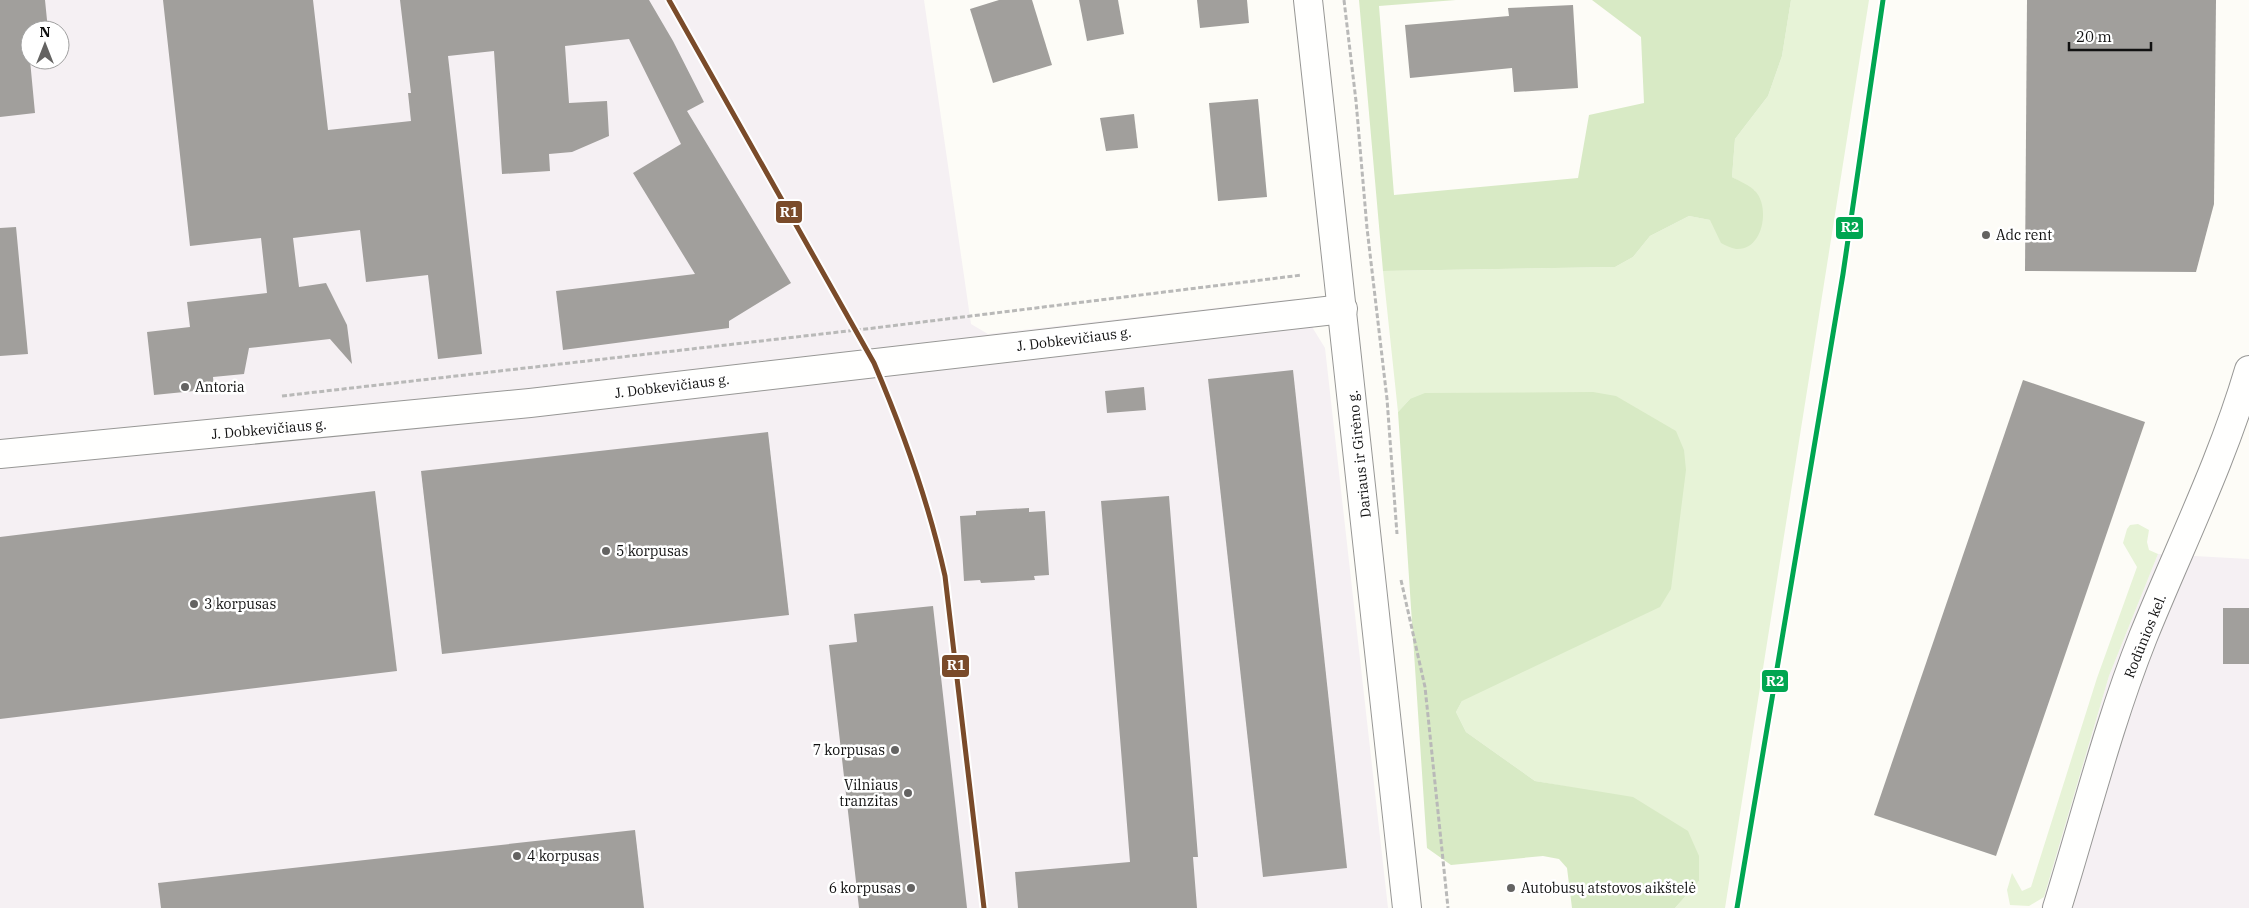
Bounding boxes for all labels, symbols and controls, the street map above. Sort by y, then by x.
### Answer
north arrow [20,20,70,70]
scale bar [2069,20,2152,52]
text: N [39,23,51,41]
text: 20 m [2076,27,2112,46]
line badge: R1 [775,200,803,224]
text: R1 [780,203,798,221]
line badge: R2 [1835,216,1864,240]
text: R2 [1841,218,1859,236]
place label: Adc rent [1996,226,2052,244]
marker: Adc rent [1980,229,1992,241]
street label: J. Dobkevičiaus g. [1015,323,1133,355]
street label: J. Dobkevičiaus g. [613,370,731,402]
place label: Antoria [195,378,245,396]
marker: Antoria [179,381,191,393]
street label: Dariaus ir Girėno g. [1343,389,1375,519]
street label: J. Dobkevičiaus g. [211,415,327,443]
place label: 5 korpusas [616,542,688,560]
marker: 5 korpusas [600,545,612,557]
street label: Rodūnios kel. [2120,591,2170,681]
place label: 3 korpusas [204,595,276,613]
marker: 3 korpusas [188,598,200,610]
line badge: R1 [941,654,970,678]
text: R1 [947,656,965,674]
line badge: R2 [1761,669,1789,693]
text: R2 [1766,672,1784,690]
place label: 7 korpusas [813,741,885,759]
marker: 7 korpusas [889,744,901,756]
place label: Vilniaus tranzitas [839,776,898,810]
marker: Vilniaus tranzitas [902,787,914,799]
place label: 4 korpusas [527,847,599,865]
marker: 4 korpusas [511,850,523,862]
place label: 6 korpusas [829,879,901,897]
place label: Autobusų atstovos aikštelė [1521,879,1696,897]
marker: 6 korpusas [905,882,917,894]
marker: Autobusų atstovos aikštelė [1505,882,1517,894]

